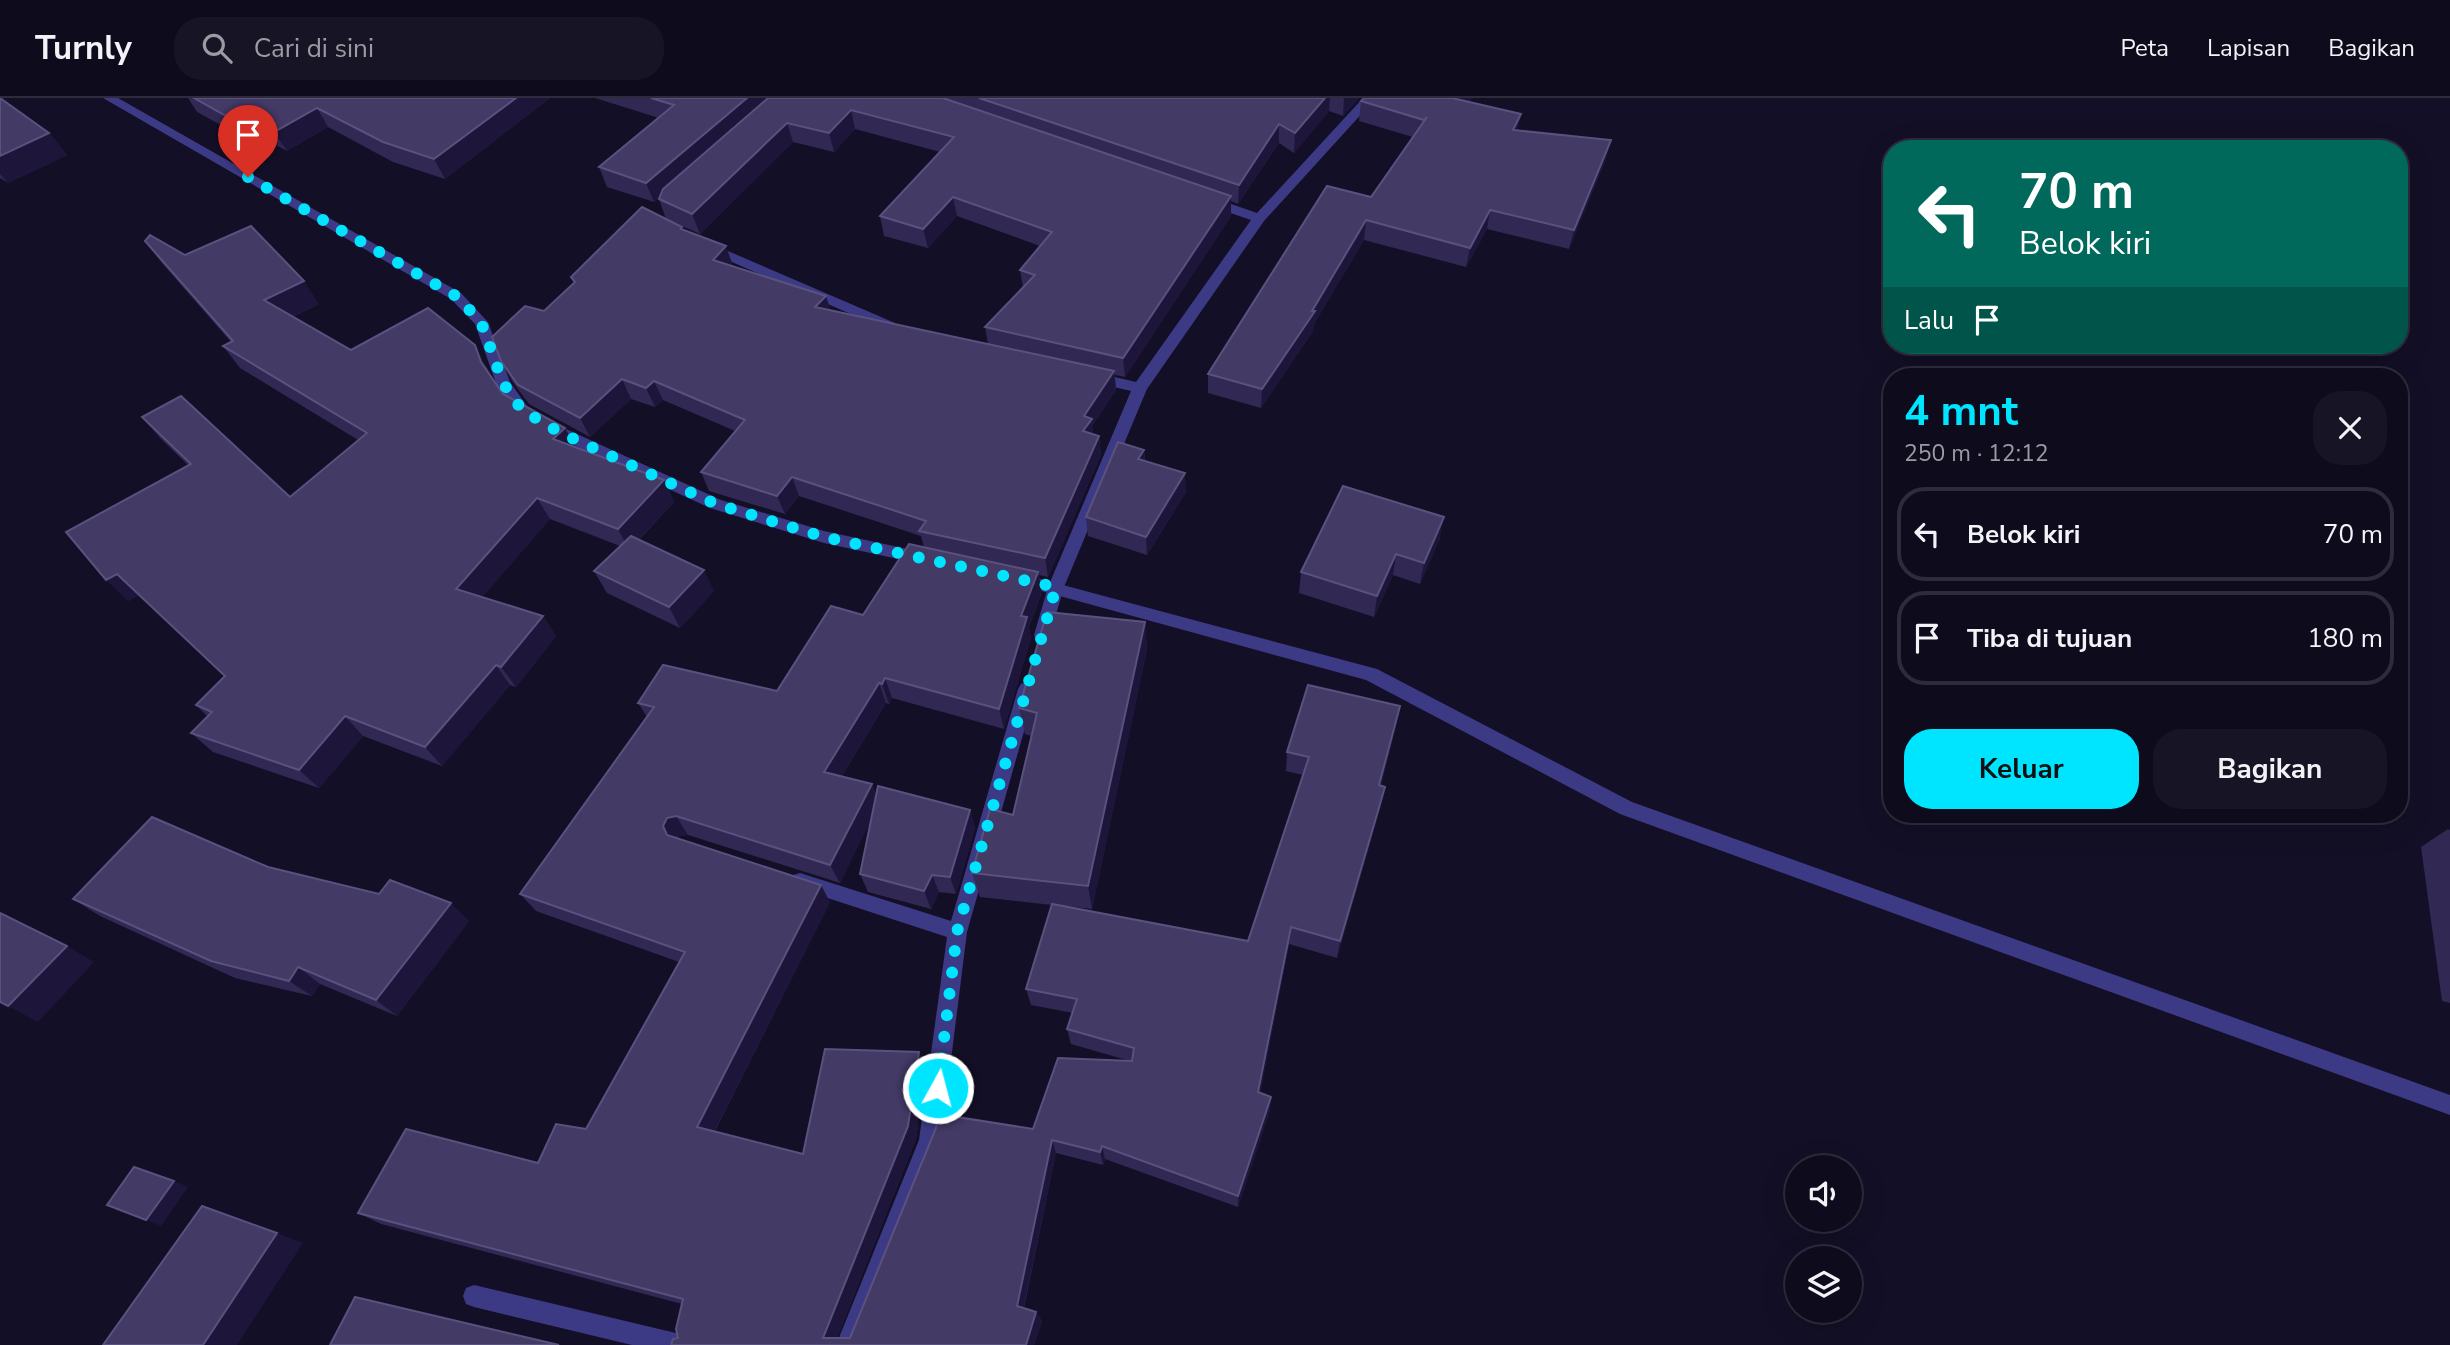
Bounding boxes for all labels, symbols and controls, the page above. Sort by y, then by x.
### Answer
search box [174,17,664,80]
text: Turnly [35,26,132,71]
icon: search [198,29,236,67]
text: Cari di sini [254,31,374,66]
text: Peta [2120,32,2169,64]
text: Lapisan [2207,32,2290,64]
text: Bagikan [2328,32,2415,64]
pin [218,105,278,177]
icon: arrive [229,116,267,154]
text: 70 m [2019,158,2134,225]
icon: left [1904,168,1995,259]
text: Belok kiri [2019,222,2151,265]
icon: arrive [1968,301,2006,339]
text: Lalu [1904,303,1954,338]
text: 4 mnt [1904,383,2018,440]
button: close [2313,391,2387,465]
text: 250 m · 12:12 [1904,438,2049,469]
icon: left [1908,515,1946,553]
text: Belok kiri [1967,517,2080,552]
text: 70 m [2323,517,2383,552]
icon: arrive [1908,619,1946,657]
text: Tiba di tujuan [1967,621,2132,656]
text: 180 m [2307,621,2383,656]
button: Keluar [1904,729,2139,809]
button: Bagikan [2153,729,2387,809]
position arrow [901,1051,975,1125]
map controls [1785,1155,1862,1323]
button: sound [1785,1155,1862,1232]
button: layers [1785,1246,1862,1323]

